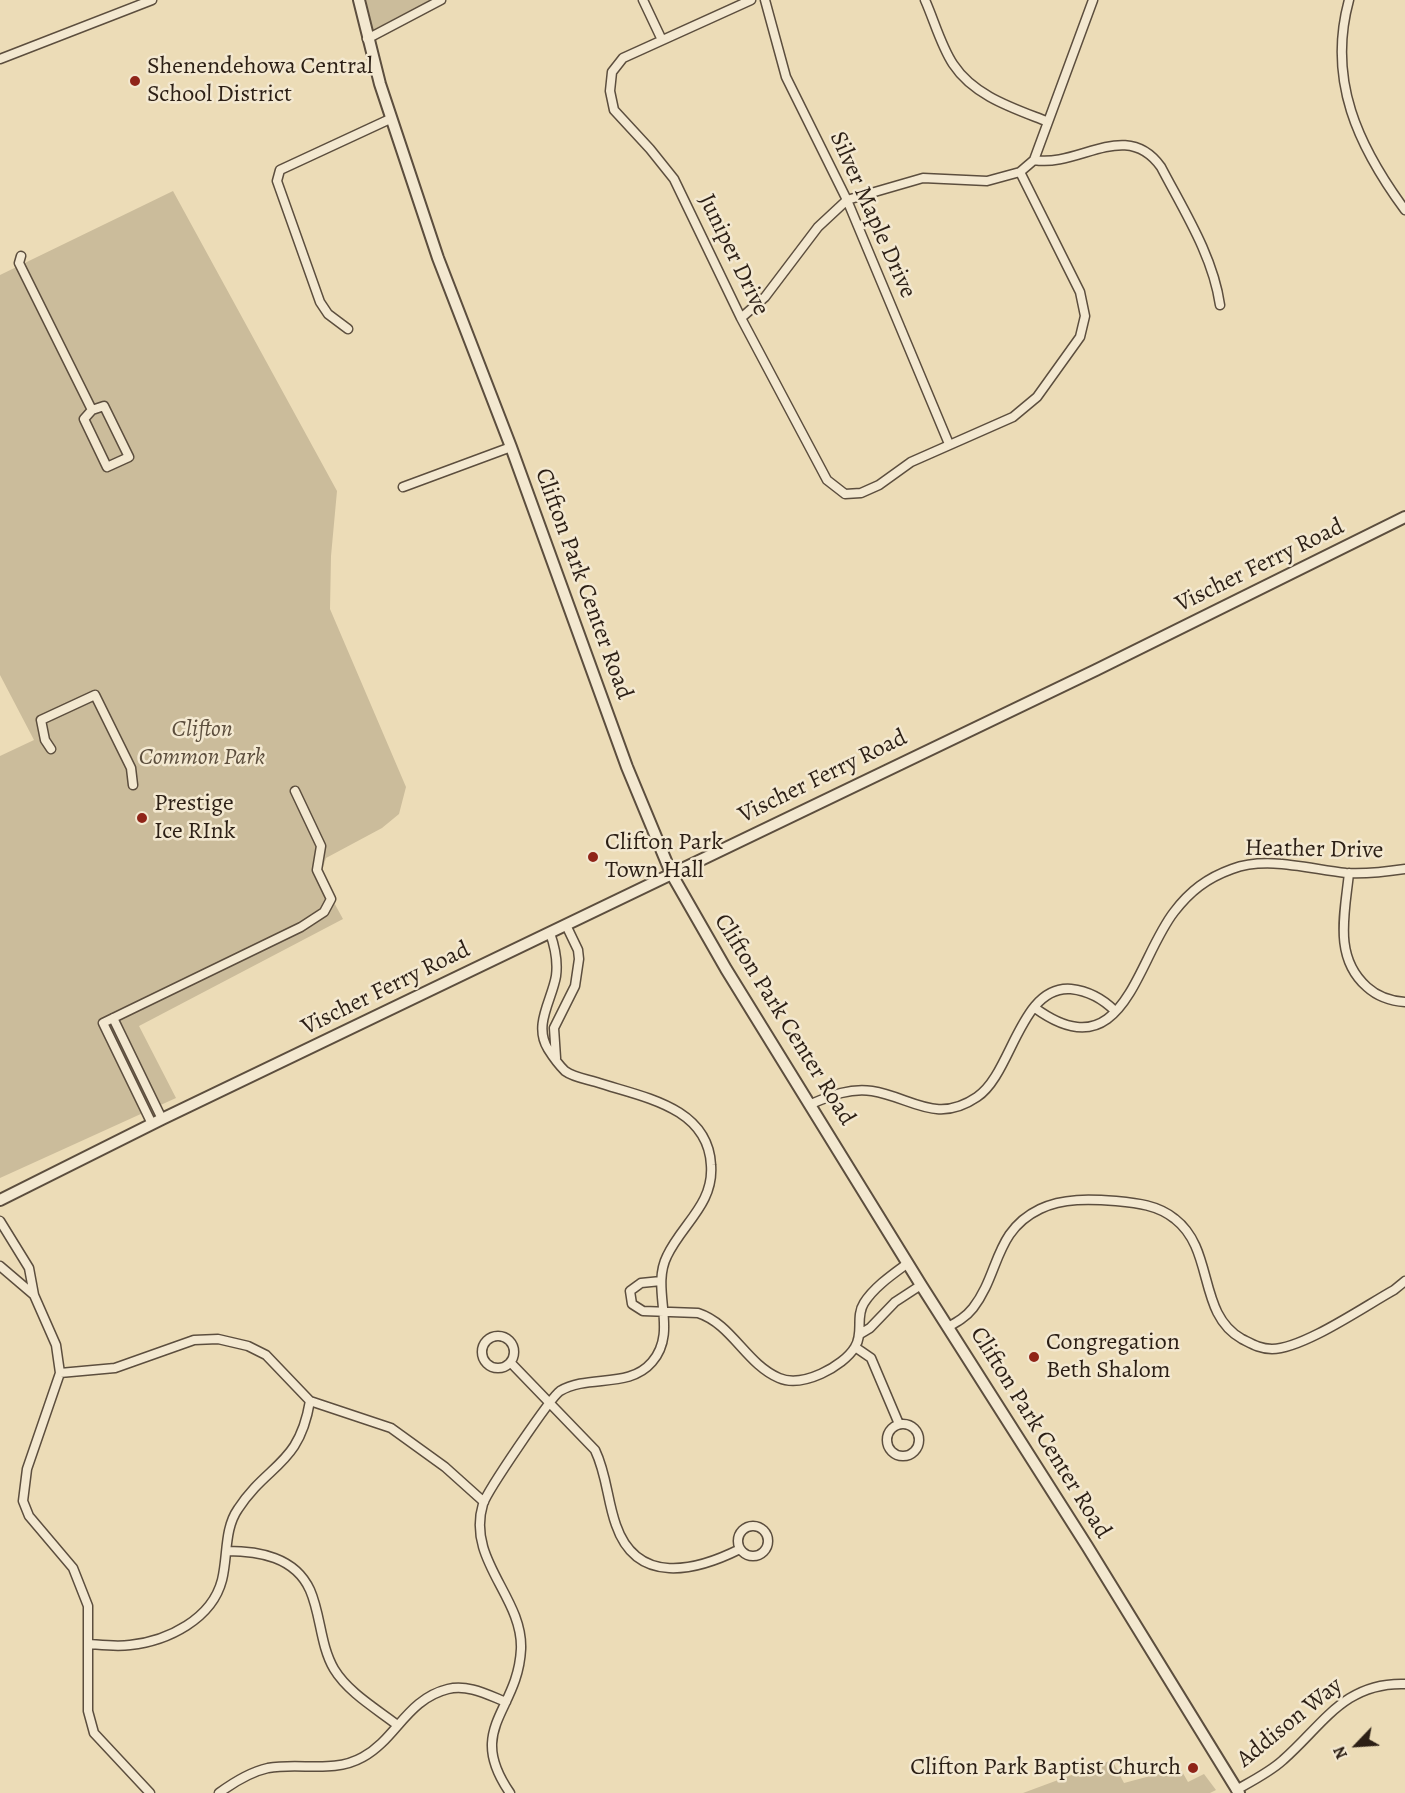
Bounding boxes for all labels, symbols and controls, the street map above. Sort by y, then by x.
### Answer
place label: Shenendehowa Central School District [147,53,373,109]
marker: Shenendehowa Central School District [128,74,142,88]
street label: Silver Maple Drive [822,127,922,303]
street label: Juniper Drive [691,190,775,320]
street label: Clifton Park Center Road [528,464,638,704]
street label: Vischer Ferry Road [1171,513,1349,619]
park label: Clifton Common Park [139,716,265,772]
street label: Vischer Ferry Road [734,724,912,830]
place label: Prestige Ice RInk [154,790,236,846]
marker: Prestige Ice RInk [135,811,149,825]
place label: Clifton Park Town Hall [605,829,723,885]
street label: Heather Drive [1244,834,1384,866]
marker: Clifton Park Town Hall [586,850,600,864]
street label: Clifton Park Center Road [707,909,861,1131]
street label: Vischer Ferry Road [297,936,475,1042]
street label: Clifton Park Center Road [963,1322,1117,1544]
place label: Congregation Beth Shalom [1046,1329,1180,1385]
marker: Congregation Beth Shalom [1027,1350,1041,1364]
street label: Addison Way [1231,1672,1349,1774]
north arrow [1327,1715,1387,1775]
text: N [1328,1743,1353,1763]
place label: Clifton Park Baptist Church [910,1754,1181,1782]
marker: Clifton Park Baptist Church [1186,1761,1200,1775]

